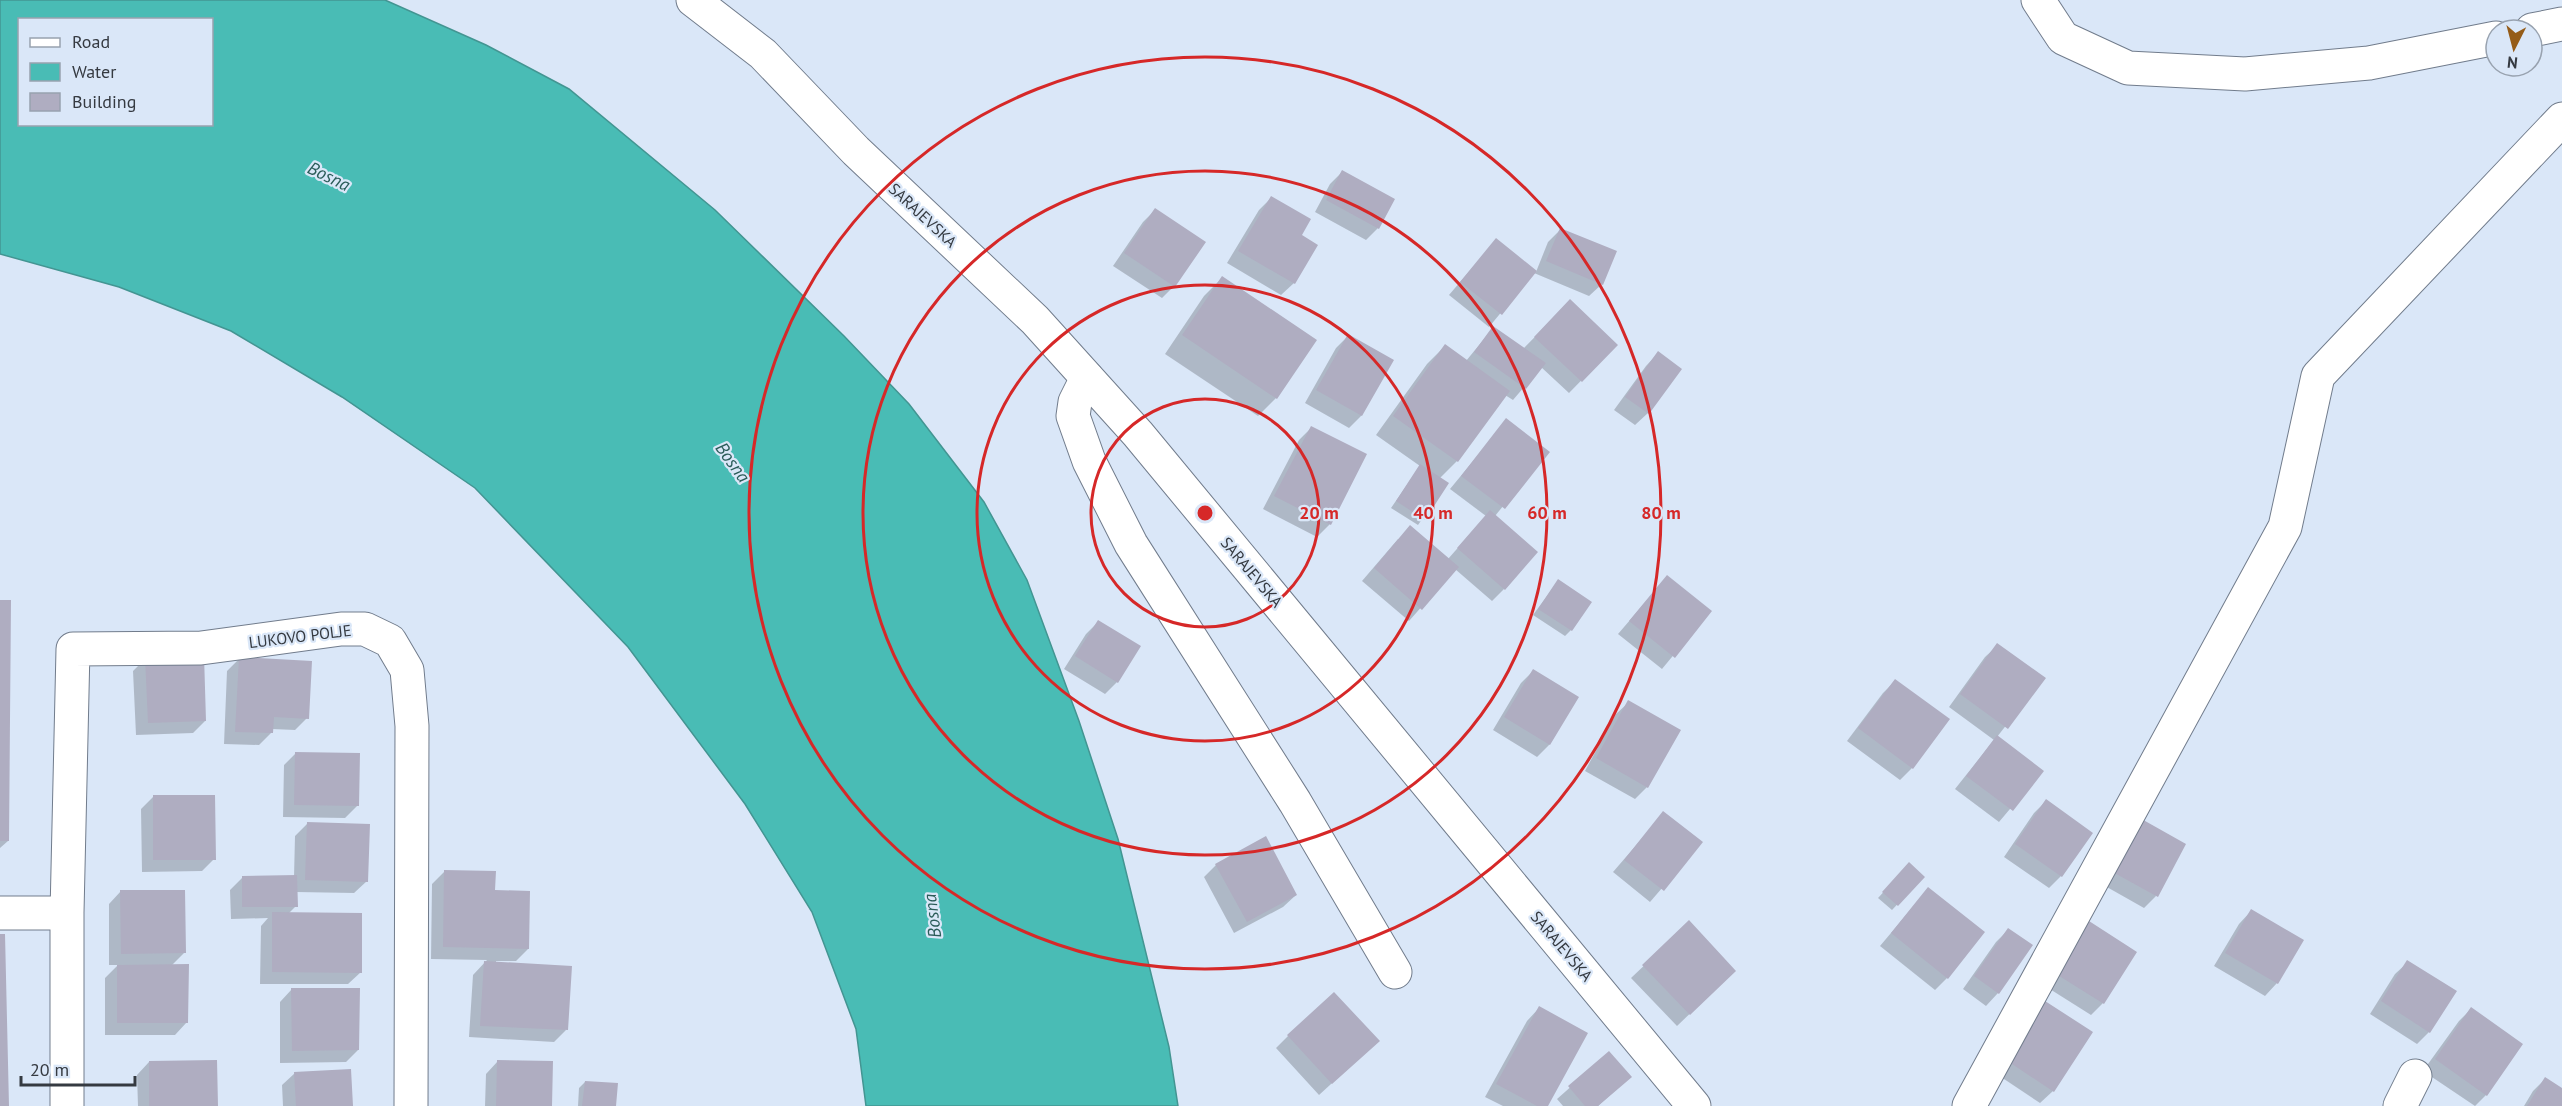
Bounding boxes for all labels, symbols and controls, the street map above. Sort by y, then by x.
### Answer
legend [18,18,213,126]
north arrow [2484,18,2544,78]
text: Road [72,30,110,53]
text: N [2506,52,2519,73]
text: Water [72,60,116,83]
text: Building [72,90,136,113]
water label: Bosna [304,156,354,196]
street label: SARAJEVSKA [885,178,962,252]
water label: Bosna [711,437,755,487]
text: 20 m [1299,501,1339,524]
text: 40 m [1413,501,1453,524]
text: 60 m [1527,501,1567,524]
text: 80 m [1641,501,1681,524]
centre of rings [1195,503,1215,523]
street label: SARAJEVSKA [1217,533,1288,612]
street label: LUKOVO POLJE [248,620,352,652]
water label: Bosna [918,892,946,939]
street label: SARAJEVSKA [1527,907,1598,986]
scale bar [21,1049,135,1087]
text: 20 m [30,1058,69,1081]

